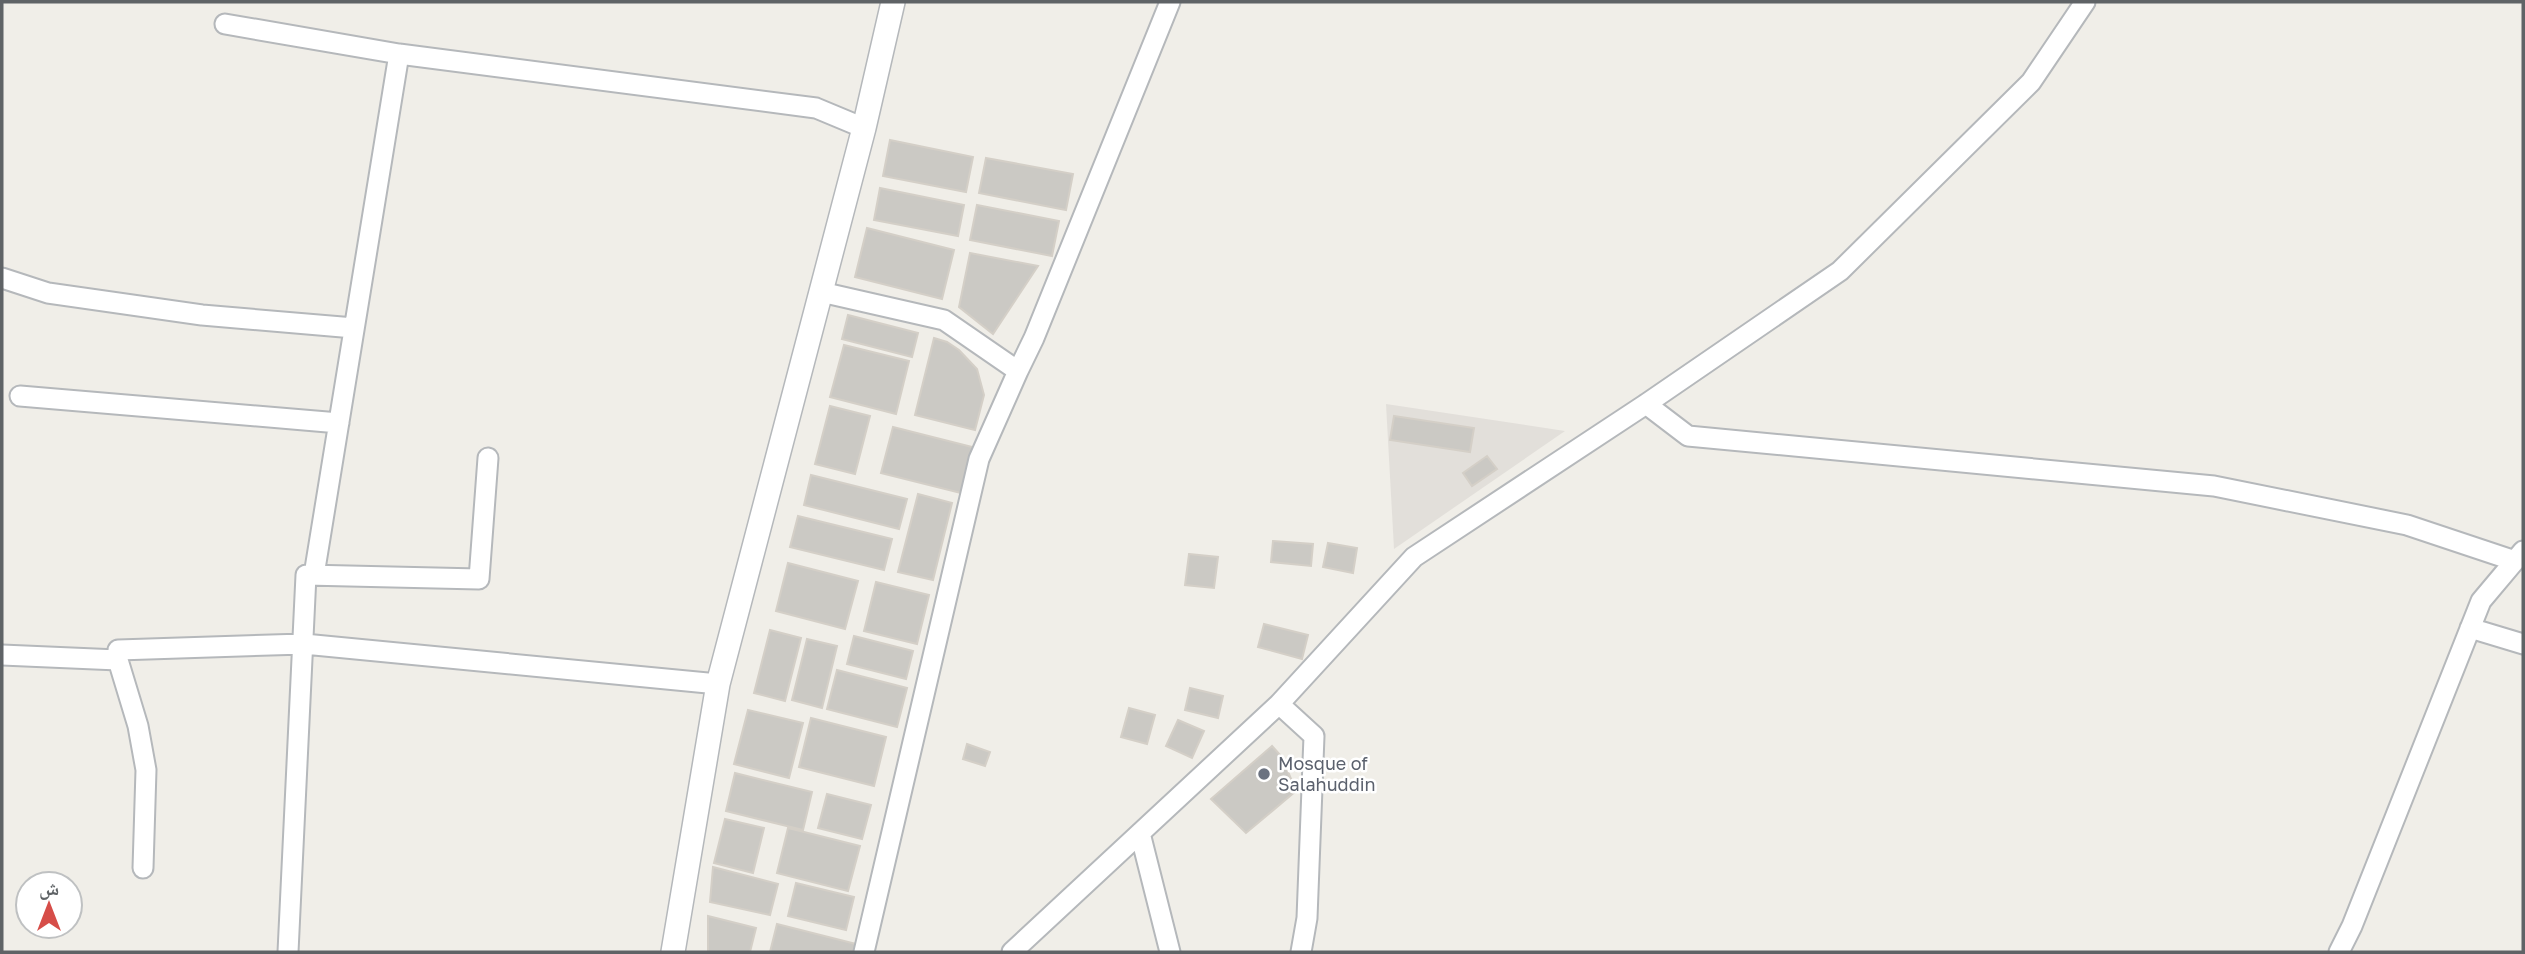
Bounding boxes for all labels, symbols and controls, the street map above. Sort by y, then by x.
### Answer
place label: Mosque of Salahuddin [1278,752,1376,795]
marker: Mosque of Salahuddin [1256,766,1272,782]
north arrow [14,870,84,940]
text: ش [39,876,59,900]

